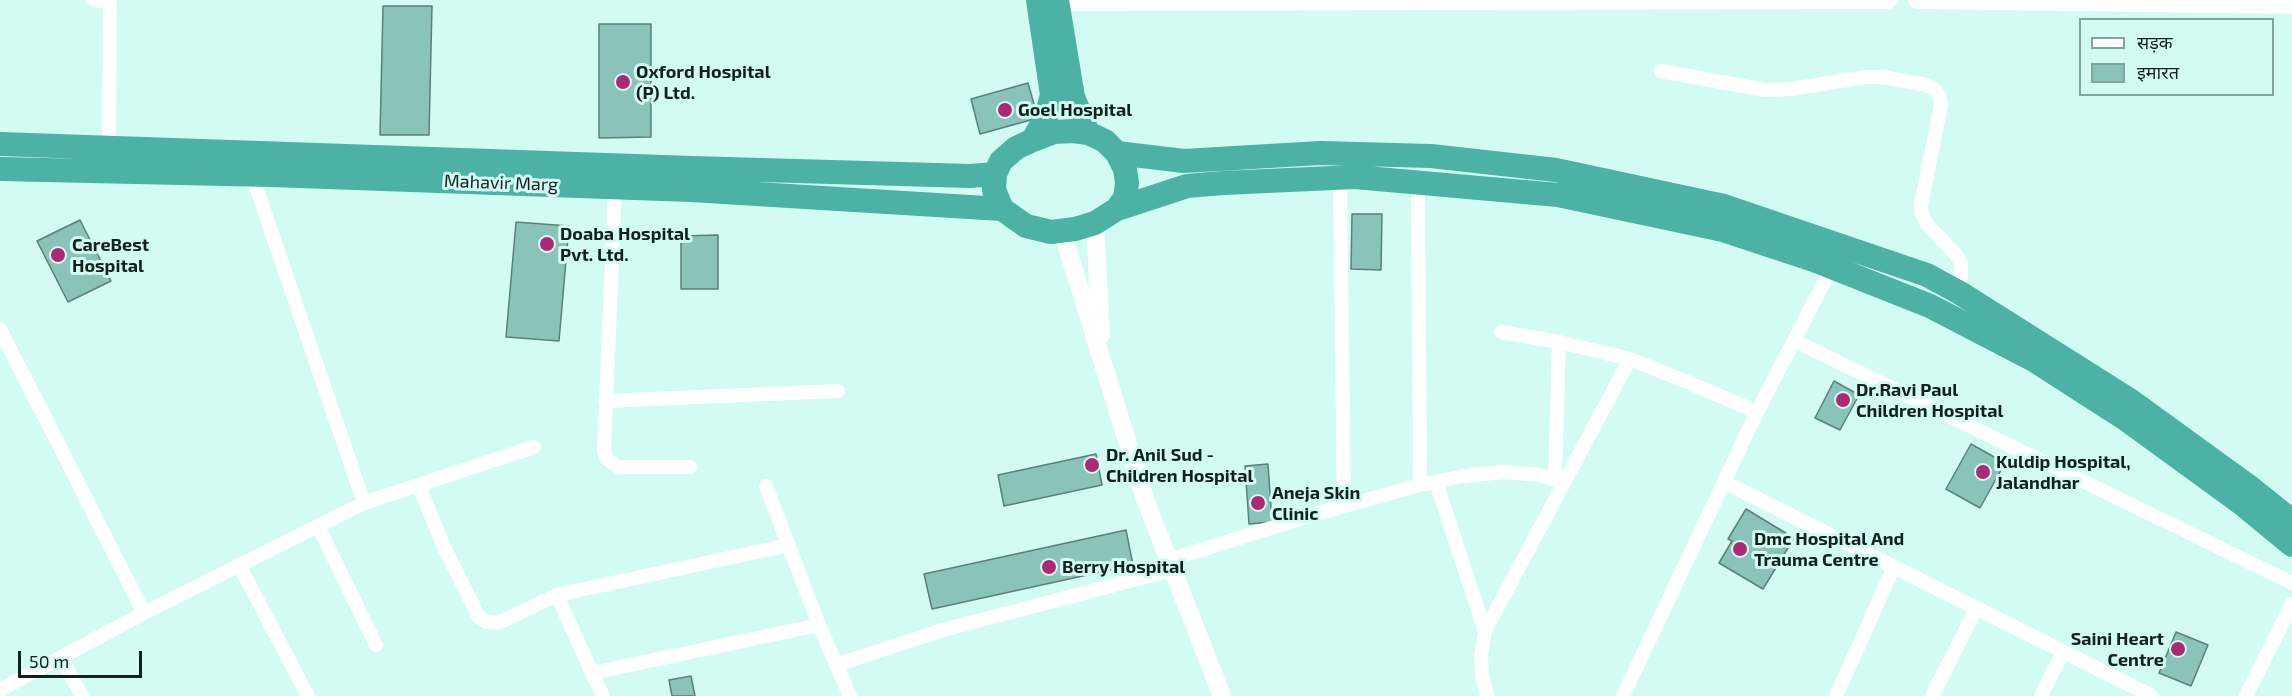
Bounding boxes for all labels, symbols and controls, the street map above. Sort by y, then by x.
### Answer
legend [2079,18,2274,96]
text: सड़क [2137,31,2173,53]
place label: Oxford Hospital (P) Ltd. [636,61,771,104]
text: इमारत [2137,61,2179,83]
marker: Oxford Hospital (P) Ltd. [614,73,632,91]
place label: Goel Hospital [1018,99,1132,121]
marker: Goel Hospital [996,101,1014,119]
street label: Mahavir Marg [444,170,558,196]
place label: Doaba Hospital Pvt. Ltd. [560,223,690,266]
place label: CareBest Hospital [72,234,149,276]
marker: Doaba Hospital Pvt. Ltd. [538,235,556,253]
marker: CareBest Hospital [49,246,67,264]
place label: Dr.Ravi Paul Children Hospital [1856,379,2003,422]
marker: Dr.Ravi Paul Children Hospital [1834,391,1852,409]
place label: Dr. Anil Sud - Children Hospital [1106,444,1253,486]
place label: Kuldip Hospital, Jalandhar [1996,451,2131,494]
marker: Dr. Anil Sud - Children Hospital [1083,456,1101,474]
marker: Kuldip Hospital, Jalandhar [1974,463,1992,481]
place label: Aneja Skin Clinic [1272,482,1360,524]
marker: Aneja Skin Clinic [1249,494,1267,512]
place label: Dmc Hospital And Trauma Centre [1754,528,1904,570]
marker: Dmc Hospital And Trauma Centre [1731,540,1749,558]
place label: Berry Hospital [1062,556,1185,578]
marker: Berry Hospital [1040,558,1058,576]
place label: Saini Heart Centre [2071,628,2164,670]
scale bar [21,639,146,677]
marker: Saini Heart Centre [2169,640,2187,658]
text: 50 m [29,650,69,672]

